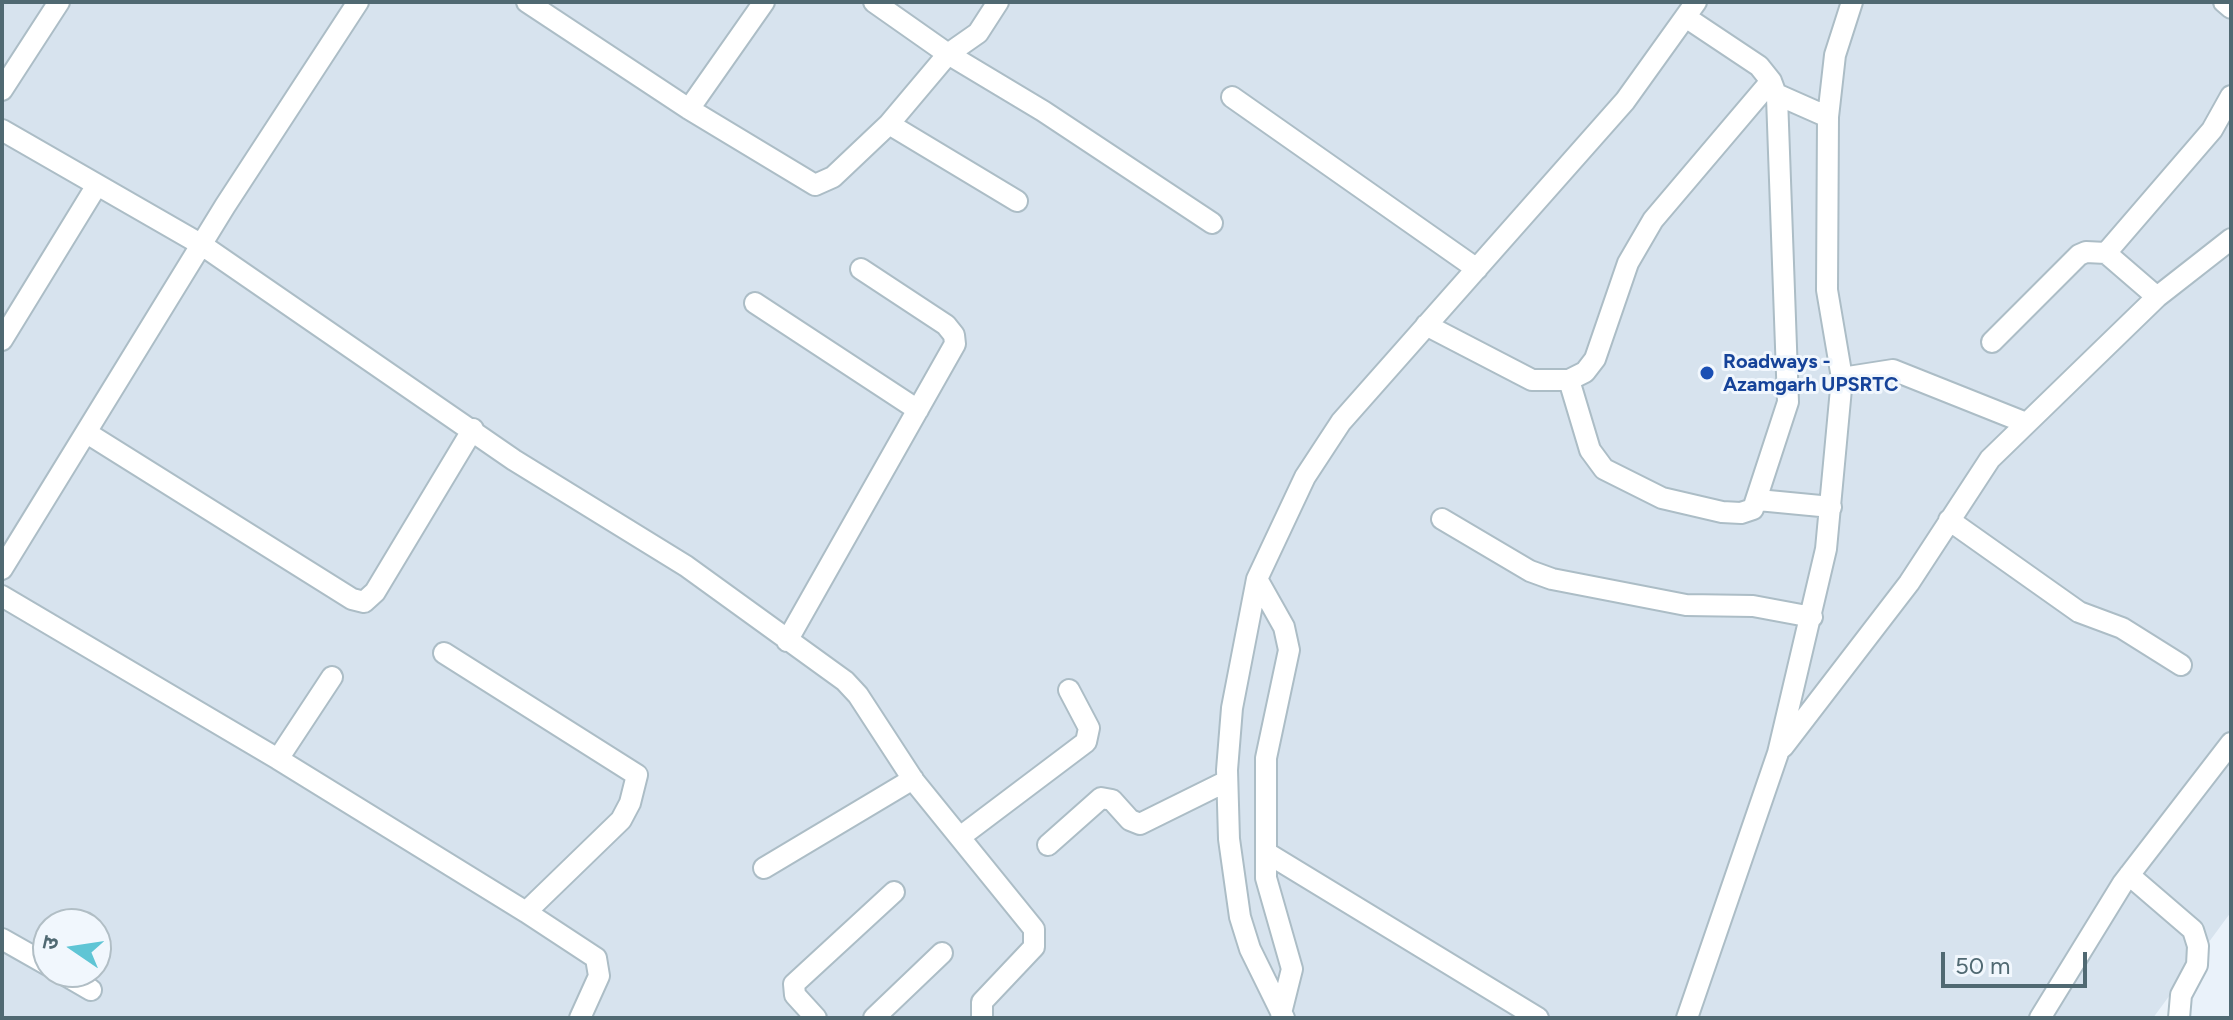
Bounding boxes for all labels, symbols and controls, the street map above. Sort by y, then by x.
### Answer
place label: Roadways - Azamgarh UPSRTC [1723,350,1898,397]
marker: Roadways - Azamgarh UPSRTC [1698,364,1716,382]
north arrow [32,908,112,988]
text: उ [35,934,65,952]
scale bar [1945,936,2091,986]
text: 50 m [1955,951,2011,980]

